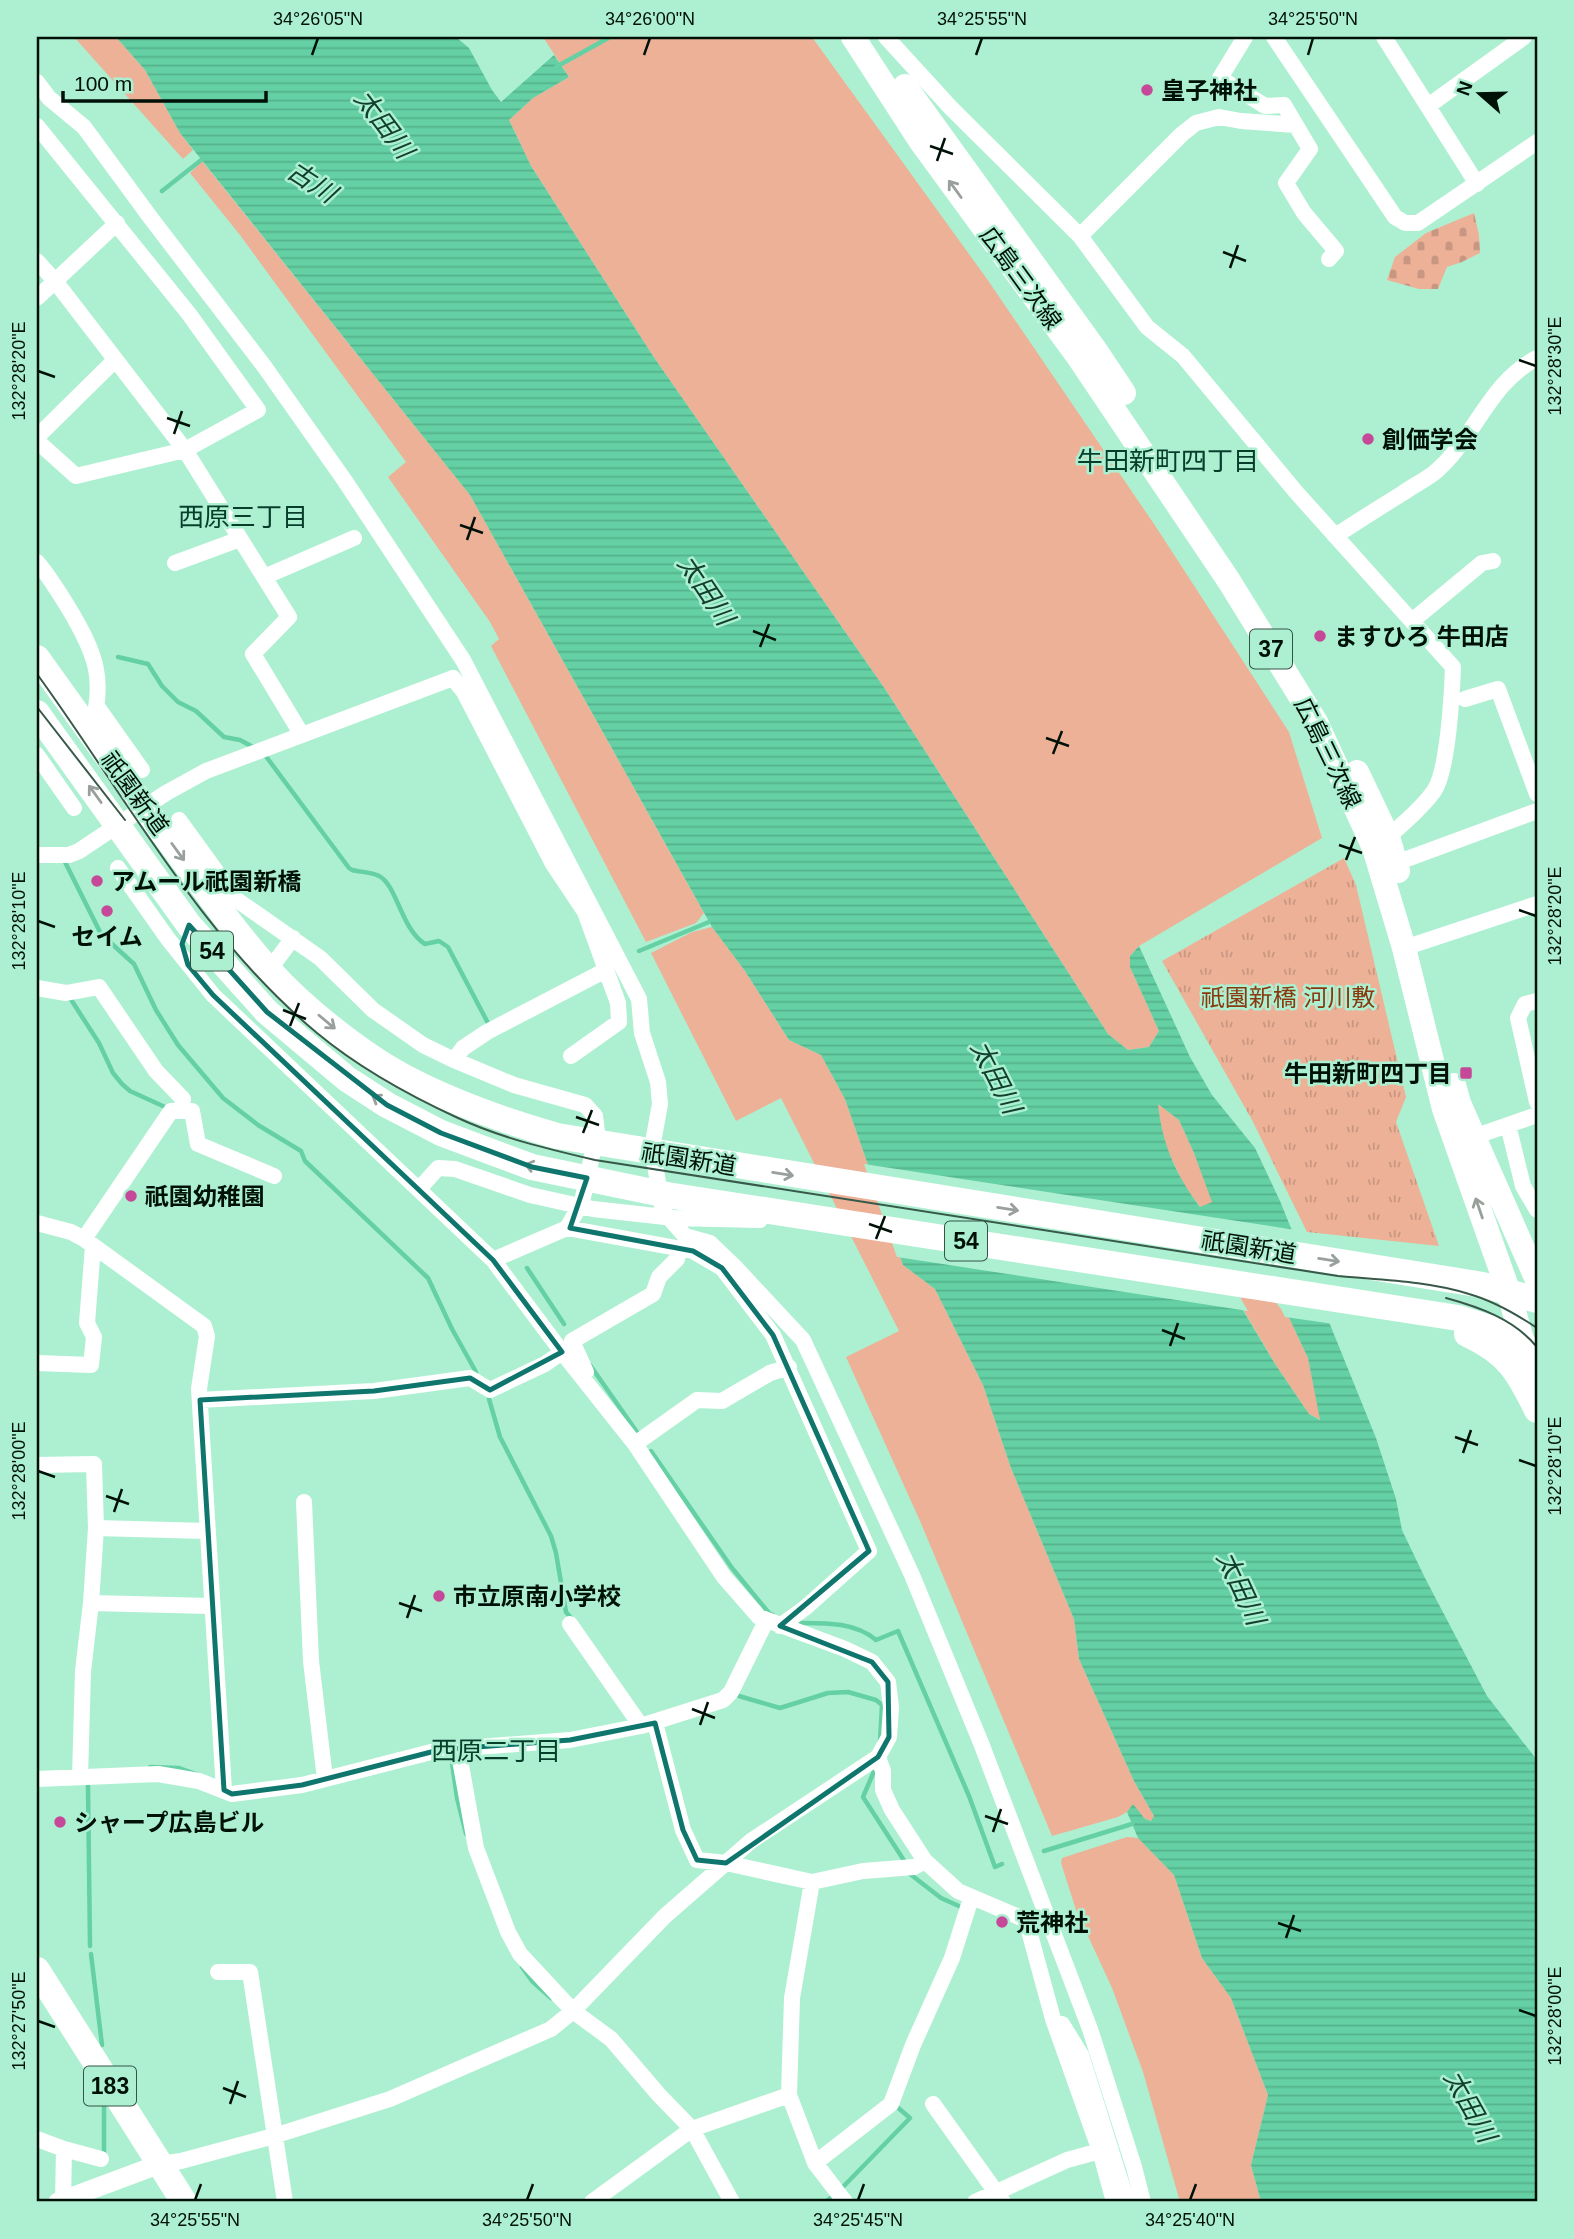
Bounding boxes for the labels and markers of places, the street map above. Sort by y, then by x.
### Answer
place label: 皇子神社 [1161,77,1257,104]
marker: 皇子神社 [1139,82,1155,98]
place label: 創価学会 [1382,426,1478,453]
marker: 創価学会 [1360,431,1376,447]
place label: ますひろ 牛田店 [1334,623,1509,650]
marker: ますひろ 牛田店 [1312,628,1328,644]
place label: アムール祇園新橋 [111,868,301,895]
marker: アムール祇園新橋 [89,873,105,889]
marker: セイム [99,903,115,919]
place label: セイム [71,923,143,950]
place label: 牛田新町四丁目 [1284,1060,1452,1087]
marker: 牛田新町四丁目 [1458,1065,1474,1081]
place label: 祇園幼稚園 [145,1183,265,1210]
marker: 祇園幼稚園 [123,1188,139,1204]
place label: 市立原南小学校 [453,1583,621,1610]
marker: 市立原南小学校 [431,1588,447,1604]
place label: シャープ広島ビル [74,1809,265,1836]
marker: シャープ広島ビル [52,1814,68,1830]
place label: 荒神社 [1016,1909,1088,1936]
marker: 荒神社 [994,1914,1010,1930]

